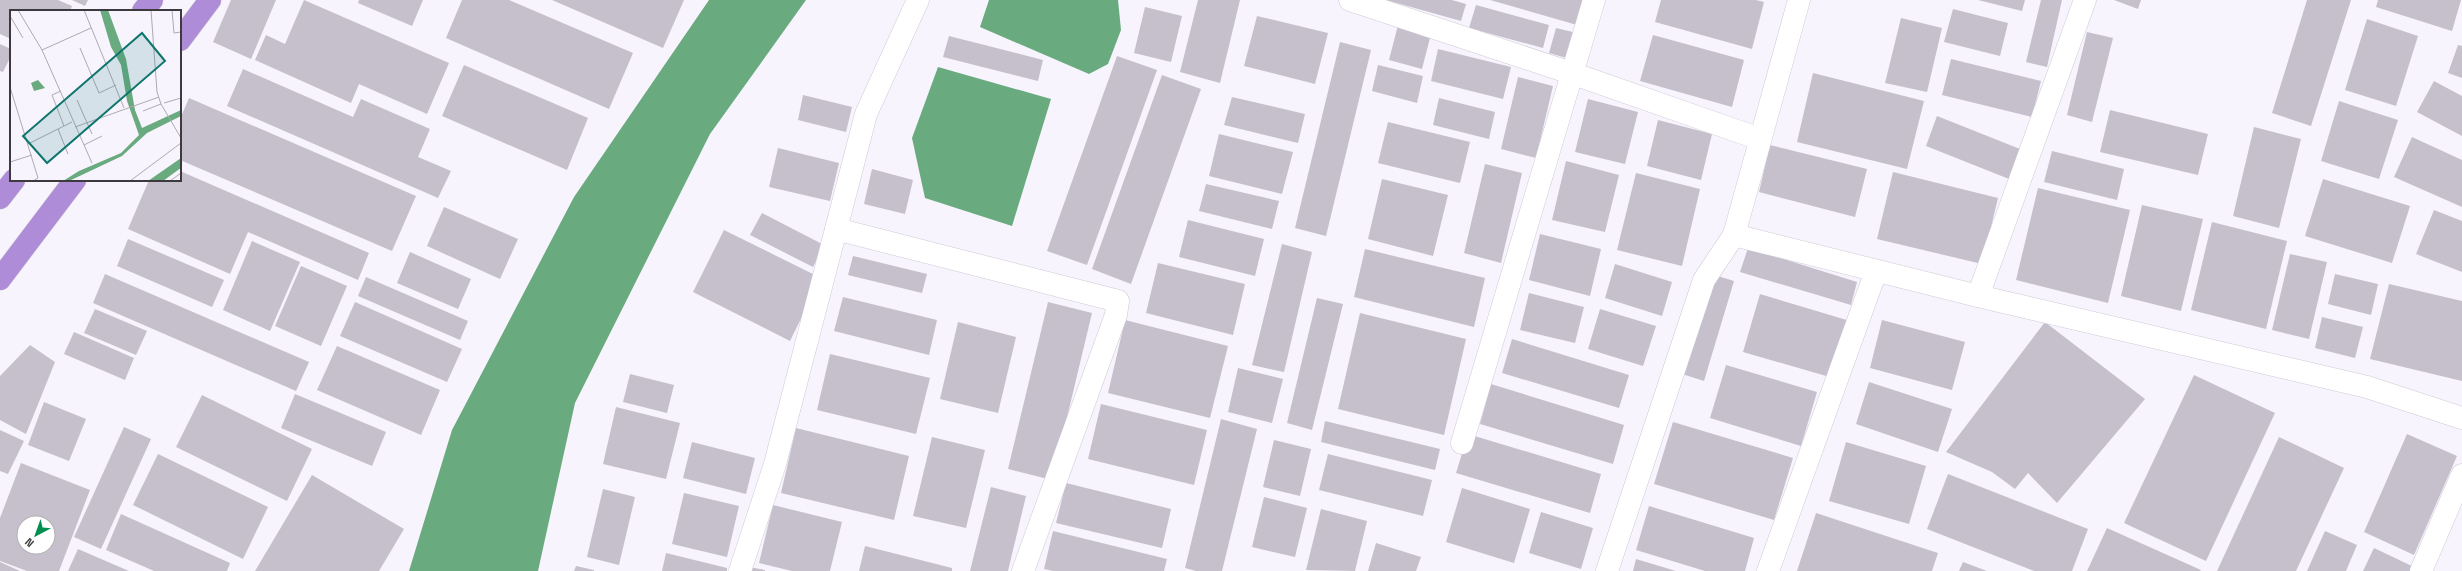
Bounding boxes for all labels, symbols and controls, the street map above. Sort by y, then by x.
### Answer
inset map [10,10,181,181]
north arrow [16,515,56,555]
text: N [22,535,37,550]

